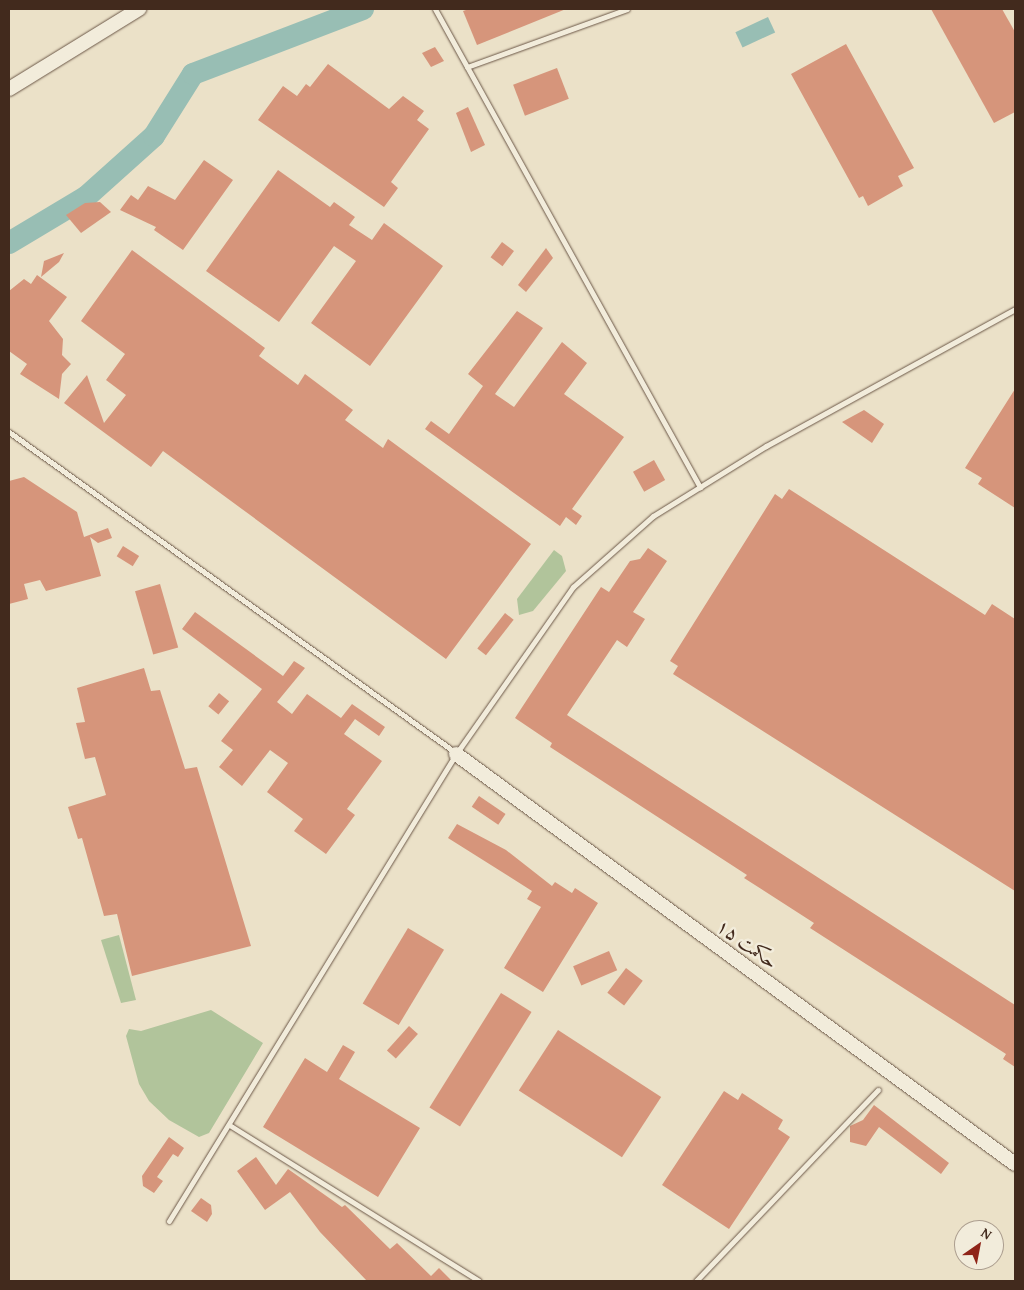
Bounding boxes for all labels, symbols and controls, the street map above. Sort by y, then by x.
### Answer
street label: حکمت ۱۵ [712,914,782,974]
north arrow [954,1220,1004,1270]
text: N [977,1222,996,1244]

